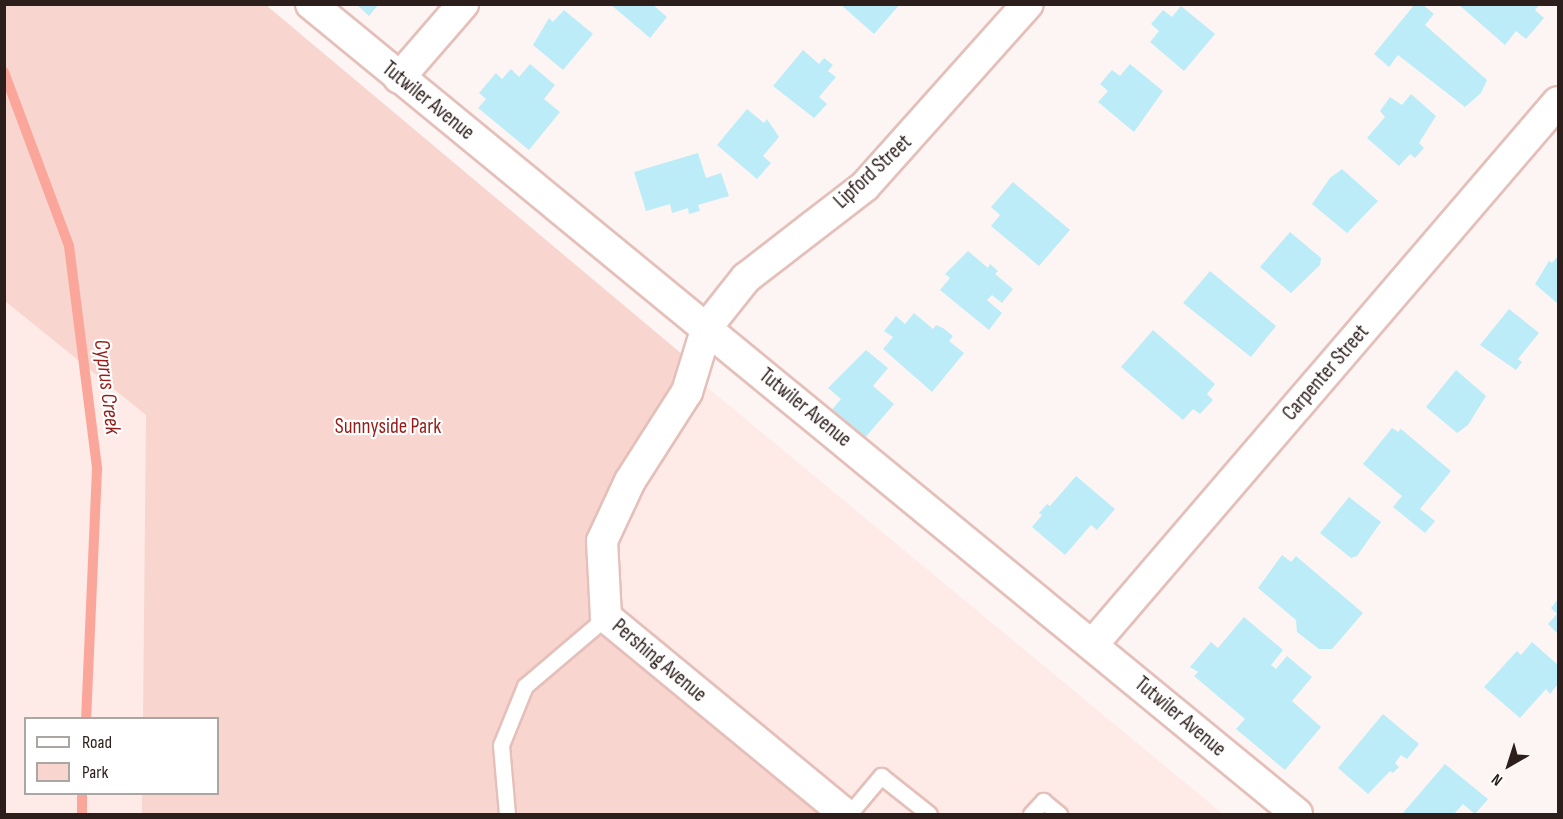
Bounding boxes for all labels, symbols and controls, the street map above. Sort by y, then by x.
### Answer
street label: Tutwiler Avenue [377,56,479,146]
street label: Lipford Street [829,130,917,214]
street label: Carpenter Street [1278,320,1374,426]
water label: Cyprus Creek [88,338,126,436]
street label: Tutwiler Avenue [754,363,856,453]
park label: Sunnyside Park [335,414,441,440]
street label: Pershing Avenue [607,614,711,708]
street label: Tutwiler Avenue [1129,672,1231,762]
legend [24,717,219,795]
text: Road [82,732,112,753]
north arrow [1479,735,1539,795]
text: Park [82,762,108,783]
text: N [1488,769,1507,789]

